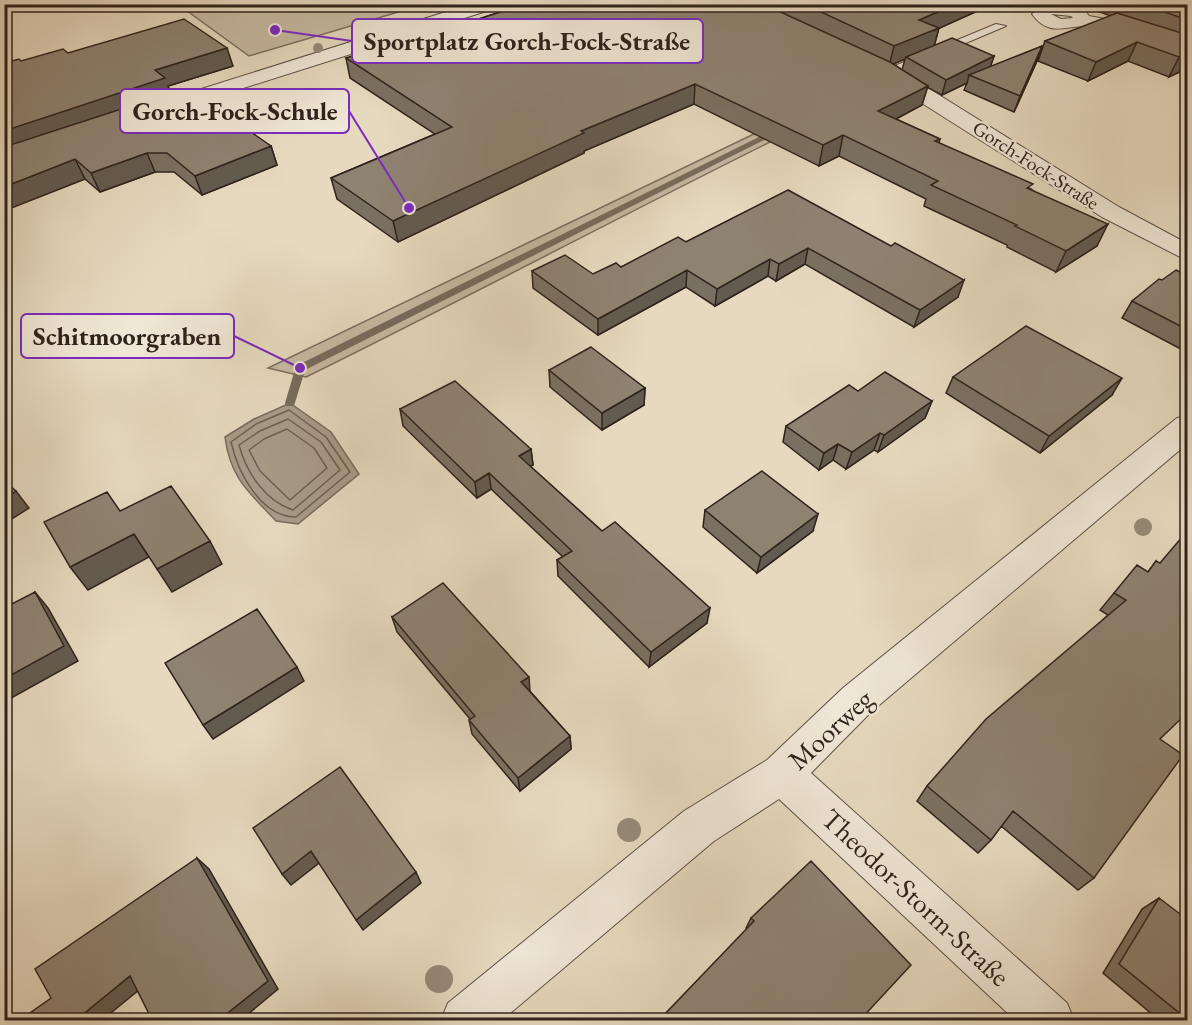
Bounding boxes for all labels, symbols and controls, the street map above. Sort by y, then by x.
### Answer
callout: Sportplatz Gorch-Fock-Straße [352,19,703,63]
text: Sportplatz Gorch-Fock-Straße [364,24,690,58]
callout: Gorch-Fock-Schule [120,89,349,133]
text: Gorch-Fock-Schule [132,94,338,128]
street label: Gorch-Fock-Straße [968,114,1104,216]
callout: Schitmoorgraben [21,314,234,358]
text: Schitmoorgraben [33,319,221,353]
street label: Moorweg [780,680,881,777]
street label: Theodor-Storm-Straße [814,800,1018,994]

